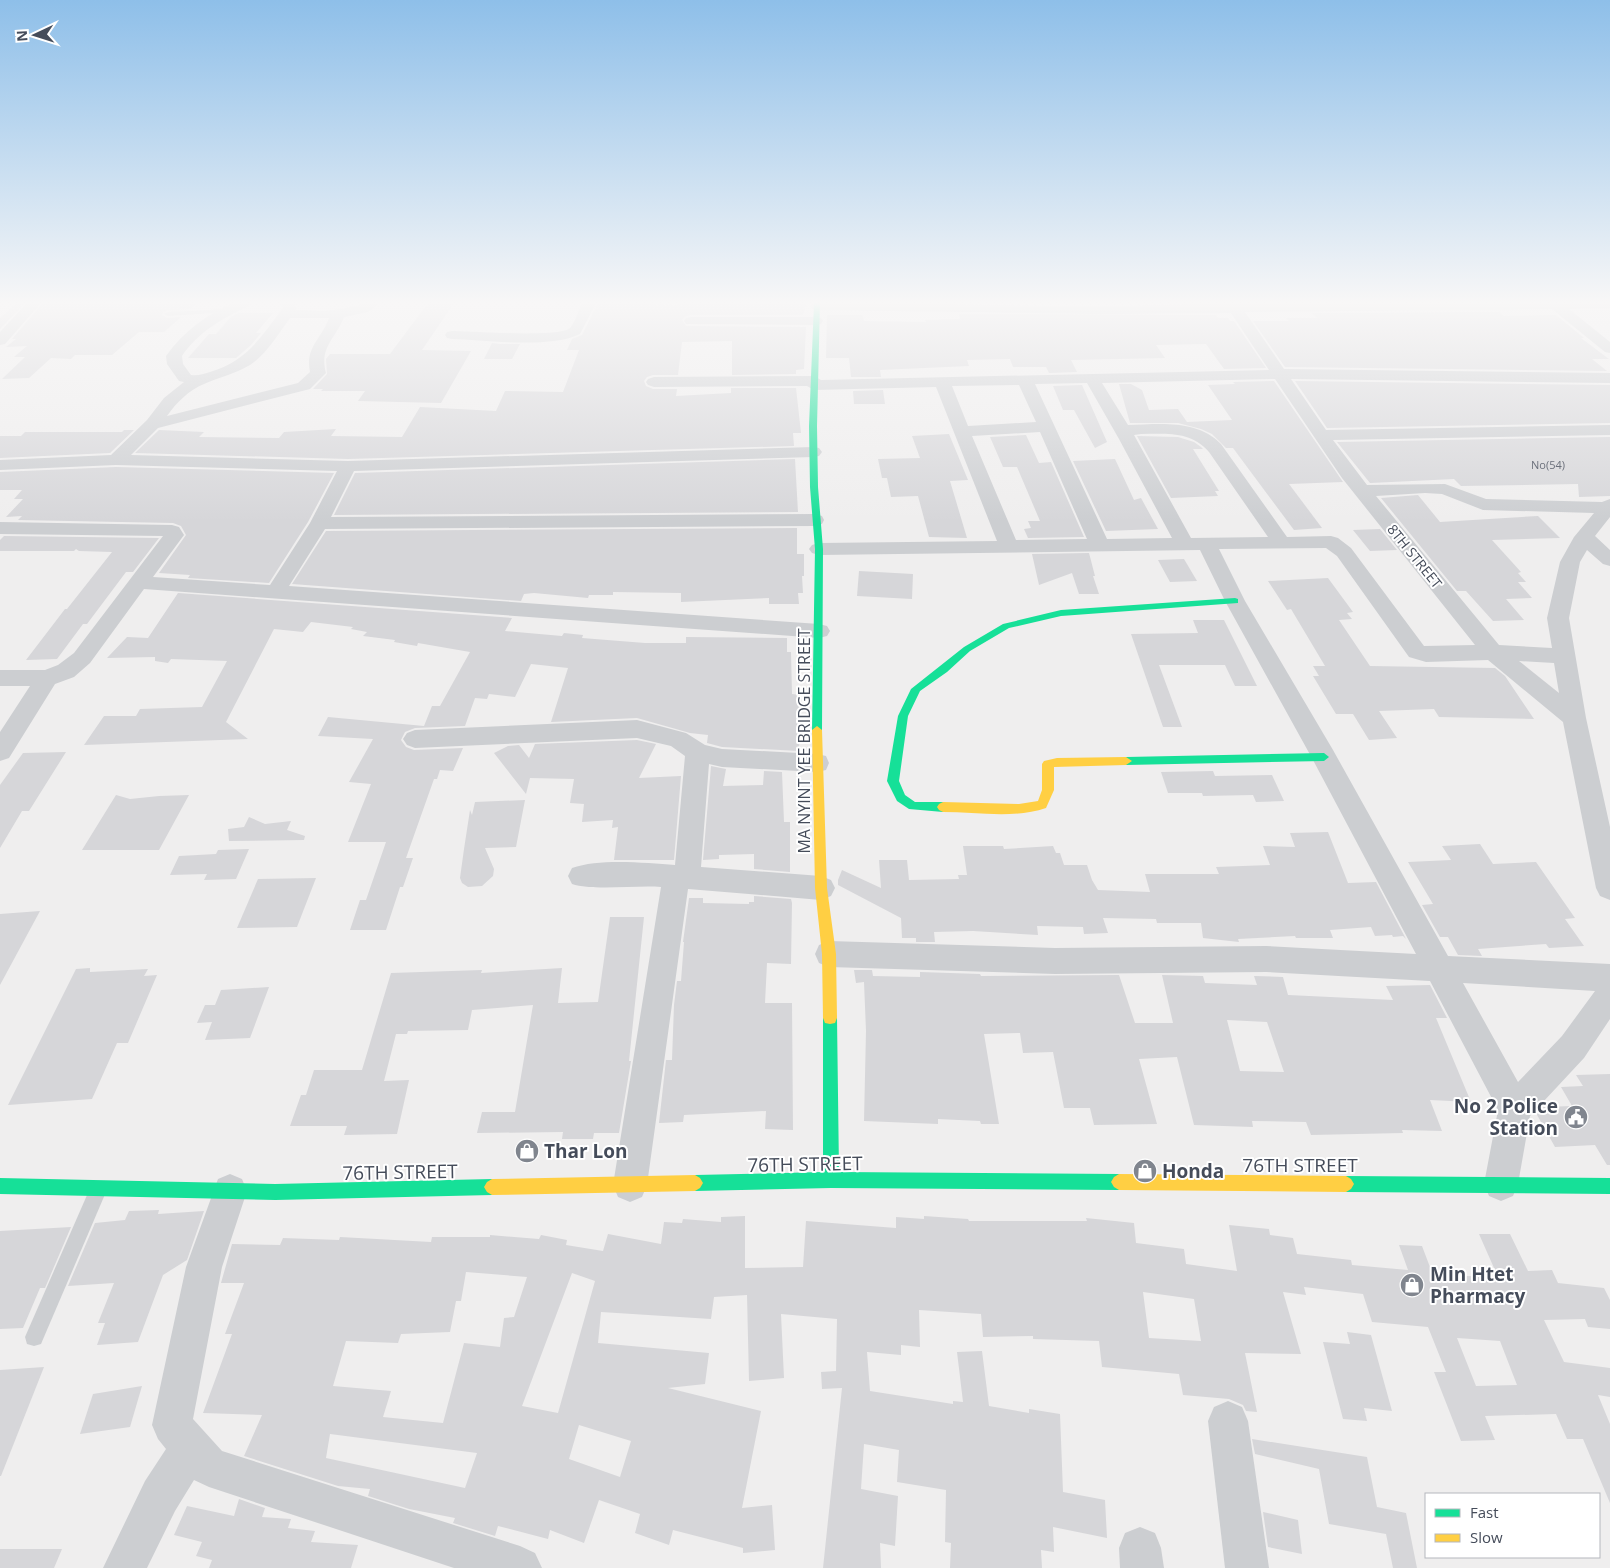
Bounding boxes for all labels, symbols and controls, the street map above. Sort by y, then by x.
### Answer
north arrow [10,10,60,60]
text: N [12,30,31,42]
house number: No(54) [1531,457,1565,472]
street label: 8TH STREET [1383,520,1447,592]
street label: MA NYINT YEE BRIDGE STREET [793,628,815,854]
place label: No 2 Police Station [1454,1093,1558,1141]
public building icon: No 2 Police Station [1563,1104,1589,1130]
shop icon: Thar Lon [514,1138,540,1164]
place label: Thar Lon [544,1138,628,1164]
street label: 76TH STREET [747,1150,863,1178]
street label: 76TH STREET [1242,1152,1358,1178]
street label: 76TH STREET [342,1158,458,1186]
shop icon: Honda [1132,1158,1158,1184]
place label: Honda [1162,1158,1224,1184]
place label: Min Htet Pharmacy [1430,1261,1525,1309]
shop icon: Min Htet Pharmacy [1399,1272,1425,1298]
legend [1425,1493,1600,1558]
text: Fast [1470,1502,1499,1522]
text: Slow [1470,1527,1503,1547]

